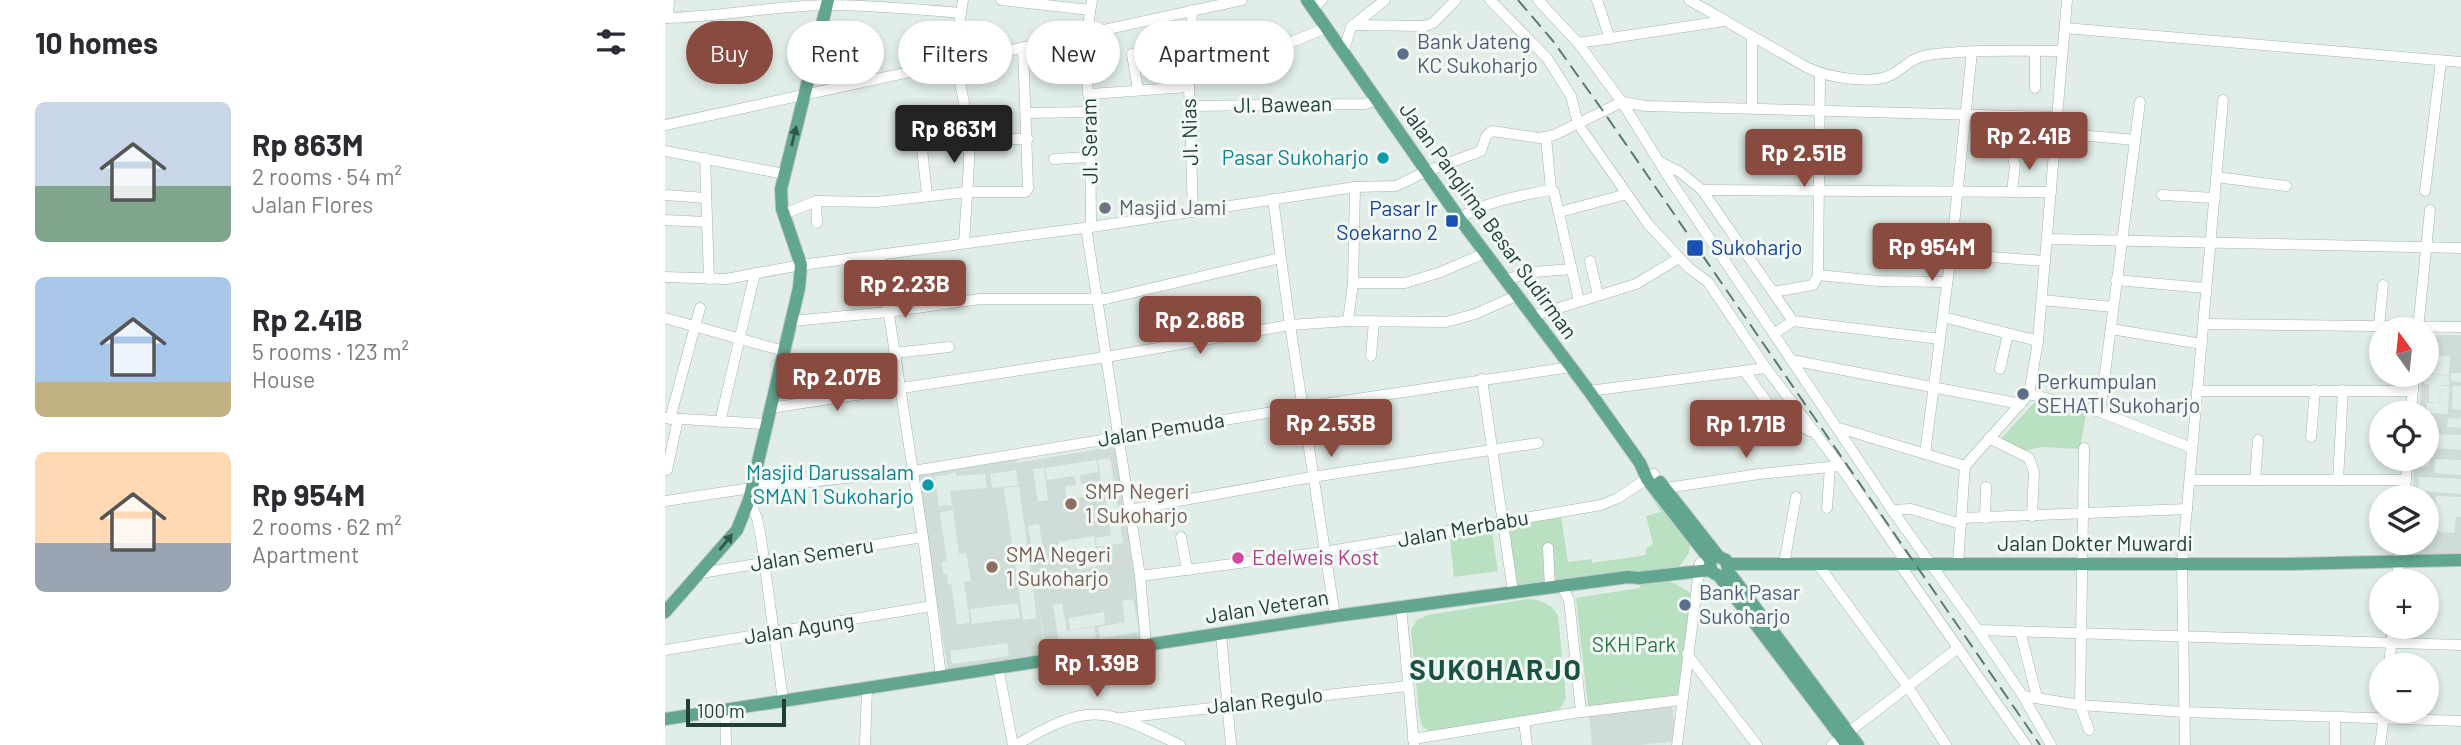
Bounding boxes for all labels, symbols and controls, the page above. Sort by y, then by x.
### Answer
chip: Buy [686,21,773,84]
chip: Rent [787,21,884,84]
chip: Filters [898,21,1012,84]
chip: New [1026,21,1120,84]
chip: Apartment [1134,21,1294,84]
icon: filters [592,23,630,61]
text: 10 homes [35,24,158,60]
place label: Bank Jateng KC Sukoharjo [1417,28,1538,77]
marker: Bank Jateng KC Sukoharjo [1395,46,1411,62]
street label: Jl. Bawean [1233,90,1332,117]
street label: Jalan Panglima Besar Sudirman [1395,97,1583,343]
street label: Jl. Seram [1075,98,1102,184]
street label: Jl. Nias [1175,98,1202,166]
pin: Rp 863M [889,106,1019,165]
pin: Rp 2.41B [1957,113,2101,172]
text: Rp 863M [911,114,997,142]
text: Rp 2.41B [1987,121,2072,149]
one-way arrow [789,125,800,147]
text: Rp 863M [252,126,363,162]
icon: home [91,130,175,214]
pin: Rp 2.51B [1732,130,1876,189]
text: Rp 2.51B [1761,138,1847,166]
place label: Pasar Sukoharjo [1222,144,1369,169]
marker: Pasar Sukoharjo [1375,150,1391,166]
text: 2 rooms · 54 m² [252,162,402,190]
text: Jalan Flores [252,190,373,218]
place label: Masjid Jami [1119,194,1227,219]
place label: Pasar Ir Soekarno 2 [1336,195,1438,244]
marker: Masjid Jami [1097,200,1113,216]
marker: Pasar Ir Soekarno 2 [1444,213,1460,229]
pin: Rp 954M [1867,224,1997,283]
text: Rp 954M [1889,232,1975,260]
place label: Sukoharjo [1711,234,1802,259]
marker: Sukoharjo [1685,238,1705,258]
pin: Rp 2.23B [833,260,977,320]
text: Rp 2.23B [860,269,950,297]
pin: Rp 2.86B [1128,296,1272,356]
text: Rp 2.41B [252,301,363,337]
icon: home [91,305,175,389]
text: Rp 2.86B [1155,305,1245,333]
north arrow [2369,317,2439,387]
map controls [2369,317,2439,723]
text: 5 rooms · 123 m² [252,337,409,365]
pin: Rp 2.07B [765,354,909,413]
text: Rp 2.07B [792,362,882,390]
text: House [252,365,315,393]
place label: Perkumpulan SEHATI Sukoharjo [2037,368,2200,417]
marker: Perkumpulan SEHATI Sukoharjo [2015,386,2031,402]
pin: Rp 2.53B [1259,400,1403,459]
pin: Rp 1.71B [1674,400,1818,460]
button: locate [2369,401,2439,471]
street label: Jalan Pemuda [1096,406,1226,451]
text: Rp 2.53B [1286,408,1376,436]
text: Rp 1.71B [1706,409,1786,437]
place label: Masjid Darussalam SMAN 1 Sukoharjo [746,459,914,508]
text: Rp 954M [252,476,365,512]
marker: Masjid Darussalam SMAN 1 Sukoharjo [920,477,936,493]
place label: SMP Negeri 1 Sukoharjo [1085,478,1190,527]
icon: home [91,480,175,564]
button: layers [2369,485,2439,555]
marker: SMP Negeri 1 Sukoharjo [1063,496,1079,512]
street label: Jalan Merbabu [1395,504,1530,551]
text: 2 rooms · 62 m² [252,512,402,540]
street label: Jalan Dokter Muwardi [1997,530,2193,555]
street label: Jalan Semeru [748,531,875,576]
one-way arrow [719,534,734,552]
text: Apartment [252,540,359,568]
place label: SMA Negeri 1 Sukoharjo [1006,541,1111,590]
place label: Edelweis Kost [1252,544,1380,569]
marker: Edelweis Kost [1230,550,1246,566]
marker: SMA Negeri 1 Sukoharjo [984,559,1000,575]
button: + [2369,569,2439,639]
place label: Bank Pasar Sukoharjo [1699,579,1801,628]
street label: Jalan Veteran [1203,583,1330,628]
marker: Bank Pasar Sukoharjo [1677,597,1693,613]
street label: Jalan Agung [742,606,856,649]
park label: SKH Park [1592,631,1676,656]
pin: Rp 1.39B [1025,640,1169,699]
text: Rp 1.39B [1054,648,1140,676]
district label: SUKOHARJO [1409,652,1583,686]
button: − [2369,653,2439,723]
street label: Jalan Regulo [1206,681,1324,718]
scale bar [686,696,786,728]
text: 100 m [697,699,745,722]

